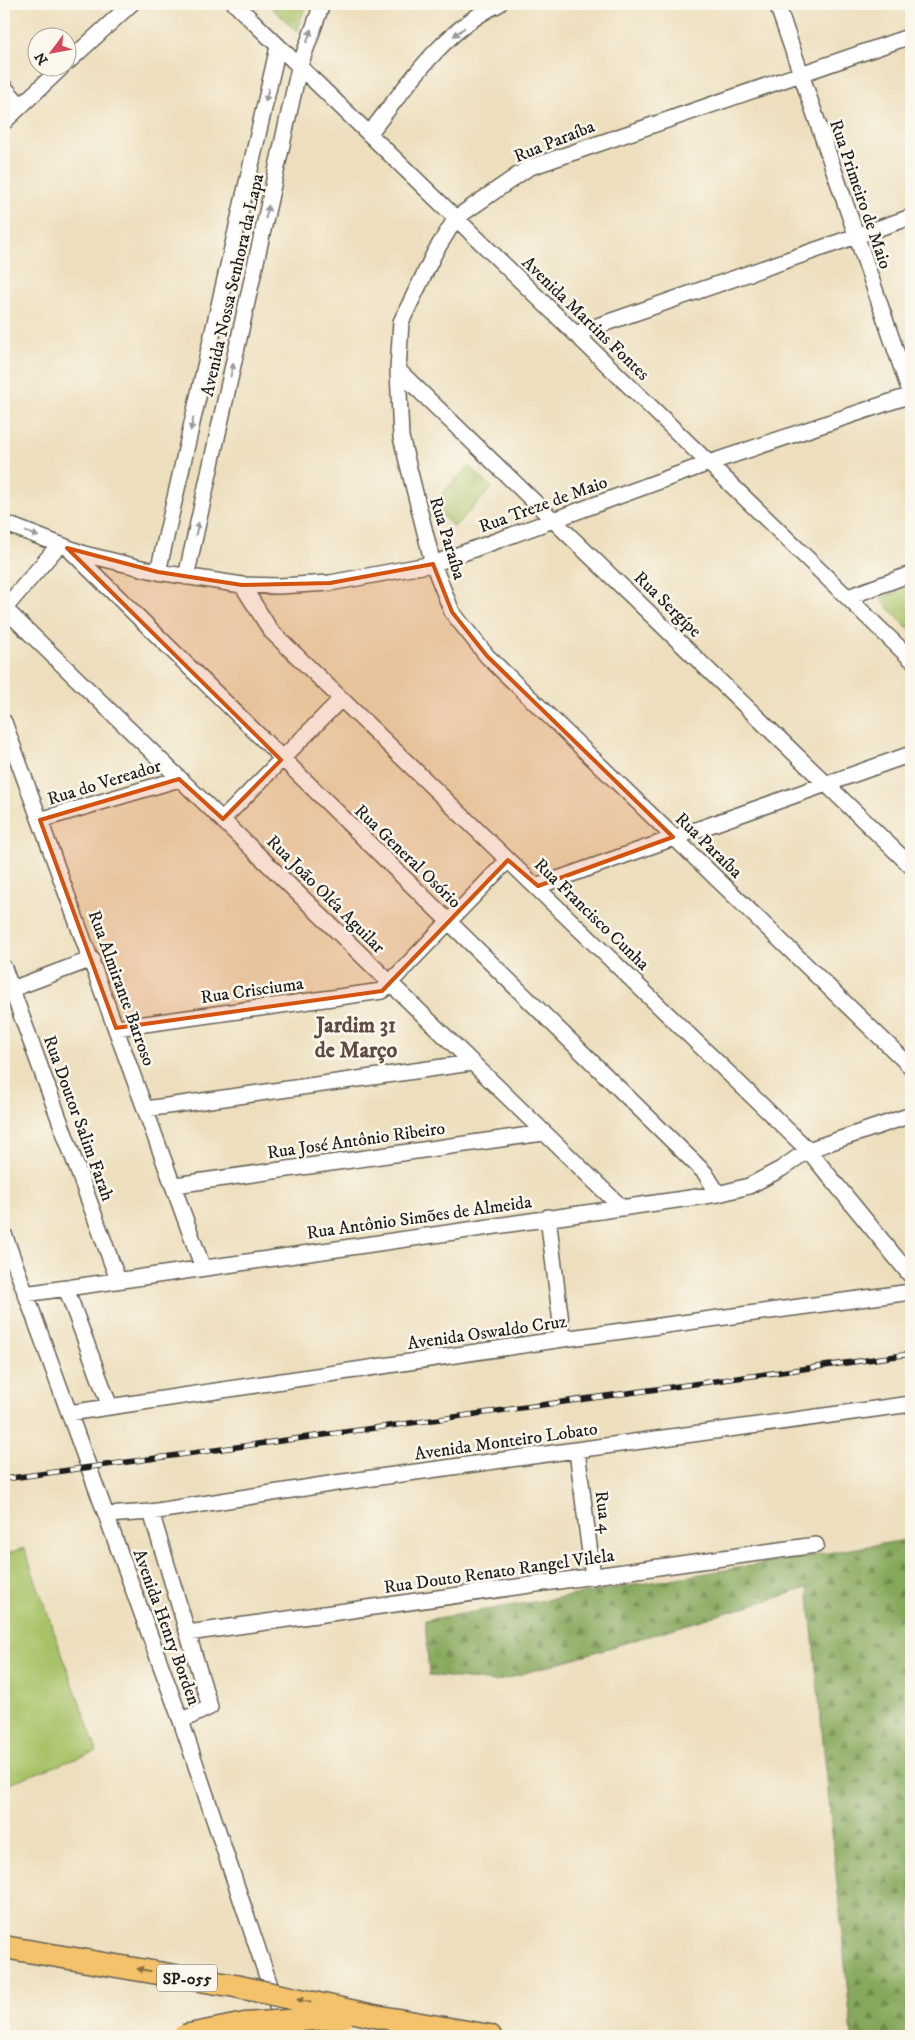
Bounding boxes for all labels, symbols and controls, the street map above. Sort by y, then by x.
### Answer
one-way arrow [453,26,466,37]
north arrow [28,28,78,78]
one-way arrow [306,28,313,43]
text: N [31,48,53,68]
one-way arrow [263,87,271,103]
street label: Rua Paraíba [511,116,598,168]
street label: Rua Primeiro de Maio [824,117,896,272]
street label: Avenida Nossa Senhora da Lapa [197,171,269,399]
one-way arrow [263,204,271,219]
street label: Avenida Martins Fontes [517,252,654,385]
one-way arrow [228,363,236,378]
one-way arrow [188,416,196,431]
street label: Rua Treze de Maio [476,471,611,538]
street label: Rua Paraíba [424,494,470,583]
one-way arrow [193,521,201,537]
one-way arrow [24,531,39,538]
street label: Rua Sergípe [629,567,706,642]
street label: Rua do Vereador [45,755,164,811]
street label: Rua General Osório [349,800,466,913]
street label: Rua Paraíba [670,808,747,884]
street label: Rua João Oléa Aguilar [262,831,389,959]
street label: Rua Francisco Cunha [529,854,654,976]
street label: Rua Almirante Barroso [83,908,160,1069]
street label: Rua Crisciuma [199,973,305,1009]
district label: Jardim 31 de Março [313,1012,398,1064]
street label: Rua Doutor Salim Farah [38,1033,118,1205]
street label: Rua José Antônio Ribeiro [266,1118,447,1164]
street label: Rua Antônio Simões de Almeida [305,1191,533,1245]
street label: Avenida Oswaldo Cruz [406,1311,569,1355]
street label: Avenida Monteiro Lobato [413,1418,599,1466]
street label: Rua 4 [589,1490,617,1535]
street label: Rua Douto Renato Rangel Vilela [383,1545,616,1599]
street label: Avenida Henry Borden [128,1546,205,1709]
road number: SP-055 [157,1965,217,1992]
one-way arrow [136,1966,152,1974]
one-way arrow [296,1997,311,2005]

